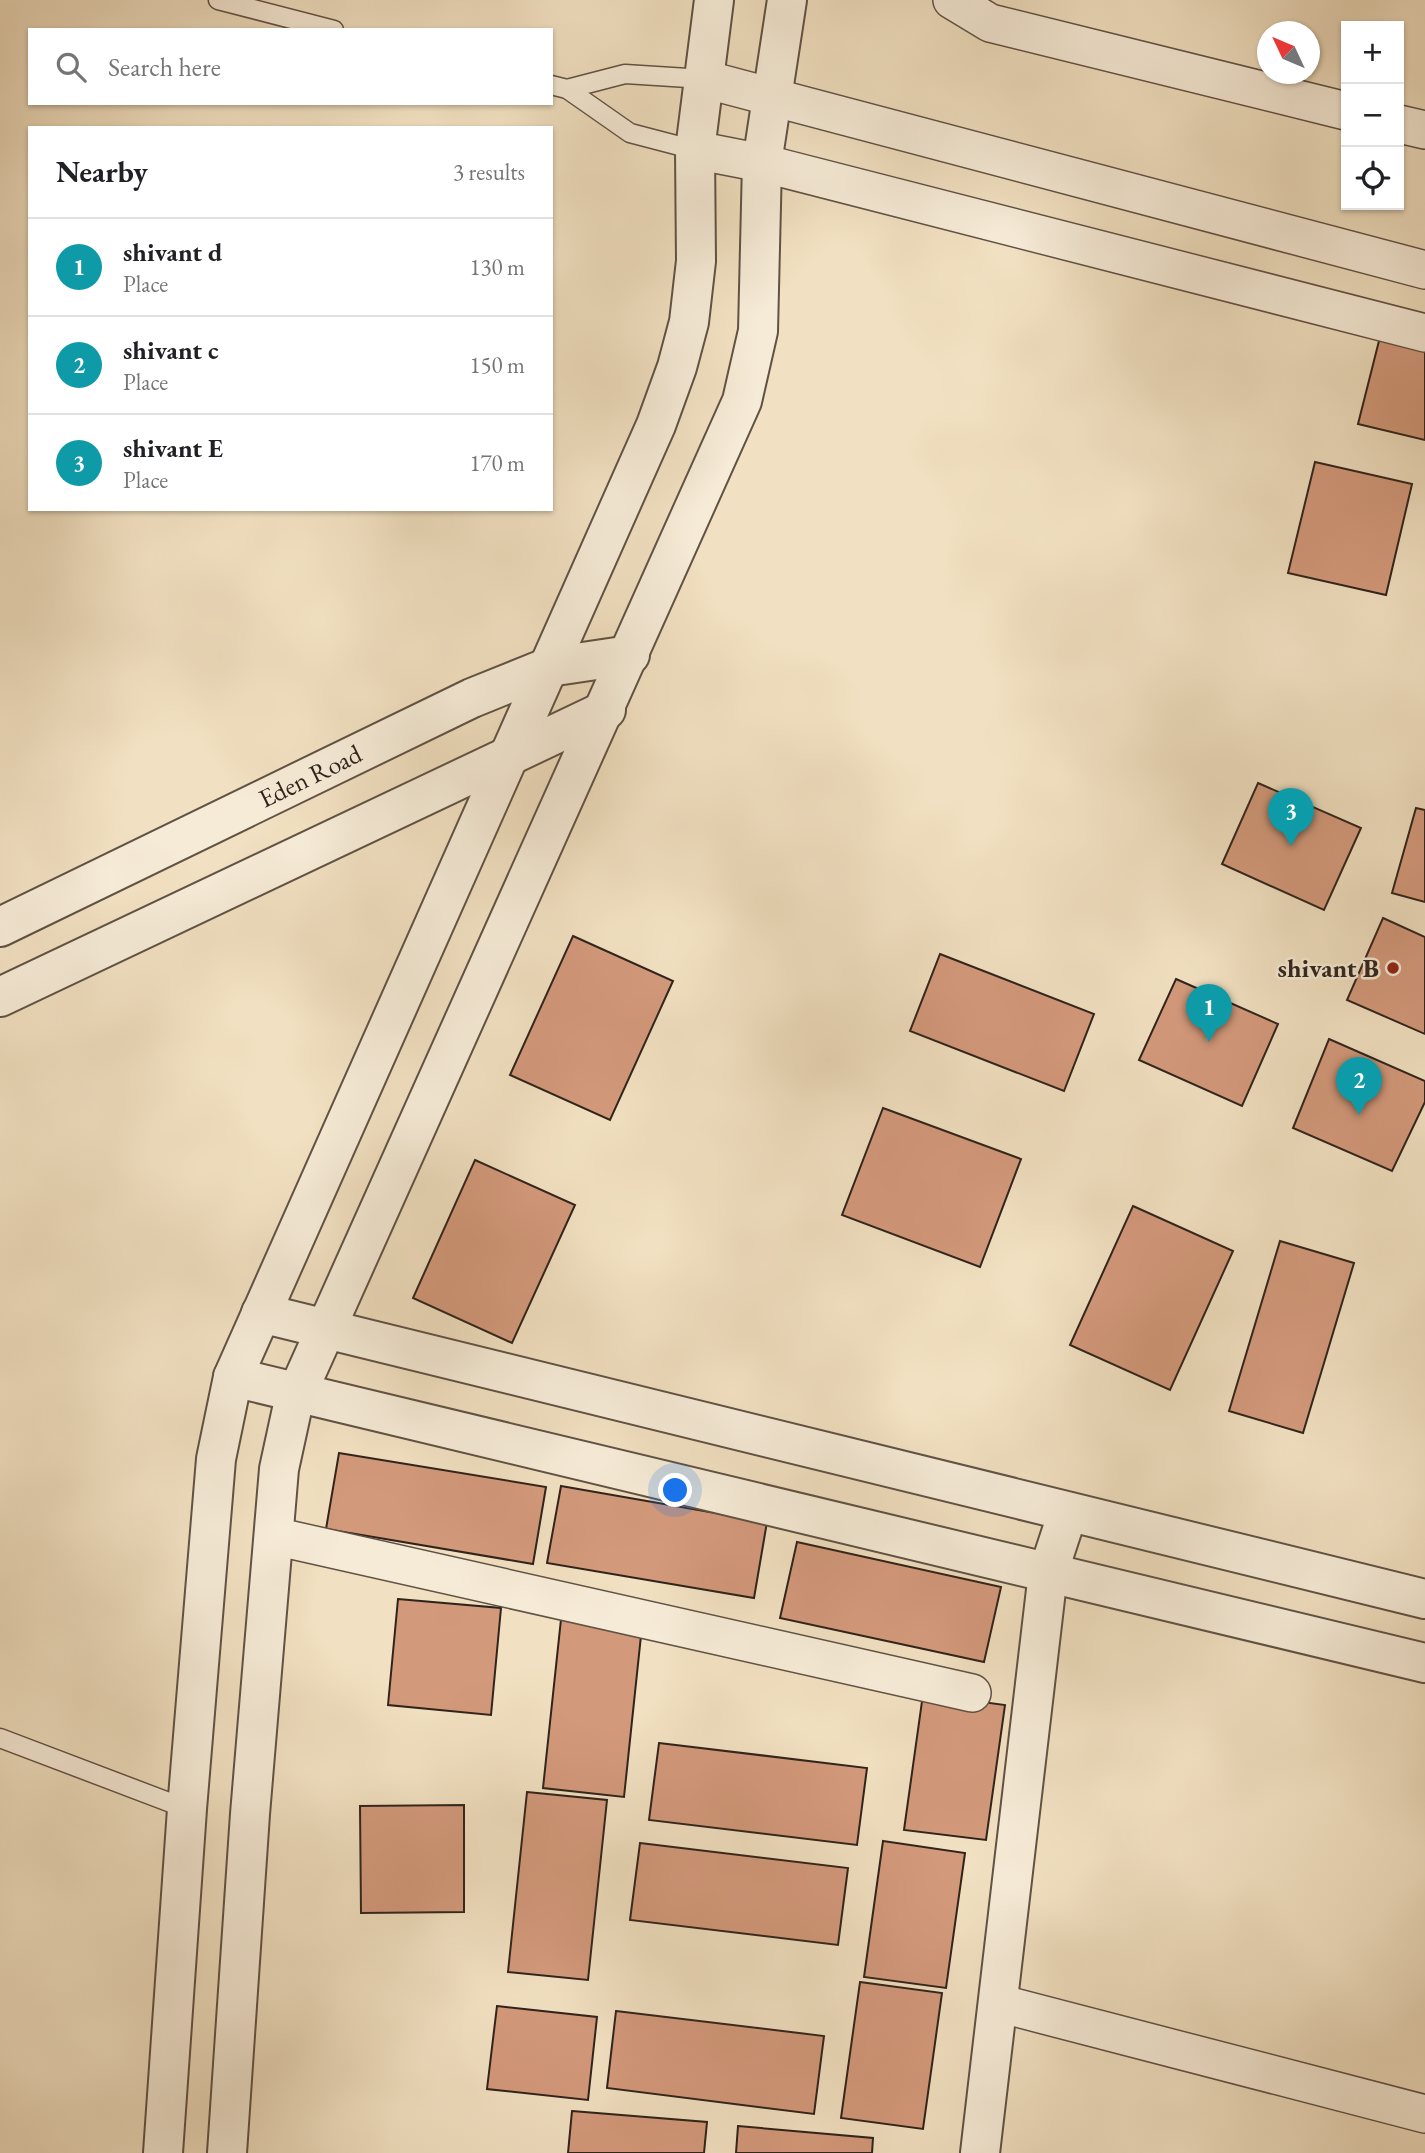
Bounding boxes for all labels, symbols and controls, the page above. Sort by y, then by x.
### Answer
north arrow [1257,21,1320,84]
map controls [1341,21,1404,210]
button: + [1341,21,1404,84]
search box [28,28,553,105]
icon: search [52,48,90,86]
text: Search here [108,50,221,84]
button: − [1341,84,1404,147]
button: locate [1341,147,1404,210]
text: Nearby [56,152,148,191]
text: 3 results [453,157,525,187]
text: shivant d [123,235,223,269]
text: 1 [73,252,85,282]
text: 130 m [469,252,525,282]
text: Place [123,269,168,299]
text: shivant c [123,333,219,367]
text: 2 [73,350,85,380]
text: 150 m [469,350,525,380]
text: Place [123,367,168,397]
text: shivant E [123,431,223,465]
text: 3 [73,448,85,478]
text: 170 m [469,448,525,478]
text: Place [123,465,168,495]
street label: Eden Road [253,736,368,816]
pin: 3 [1268,788,1314,846]
place label: shivant B [1278,951,1379,985]
marker: shivant B [1385,960,1401,976]
pin: 1 [1186,984,1232,1042]
pin: 2 [1336,1057,1382,1115]
your location [658,1473,692,1507]

